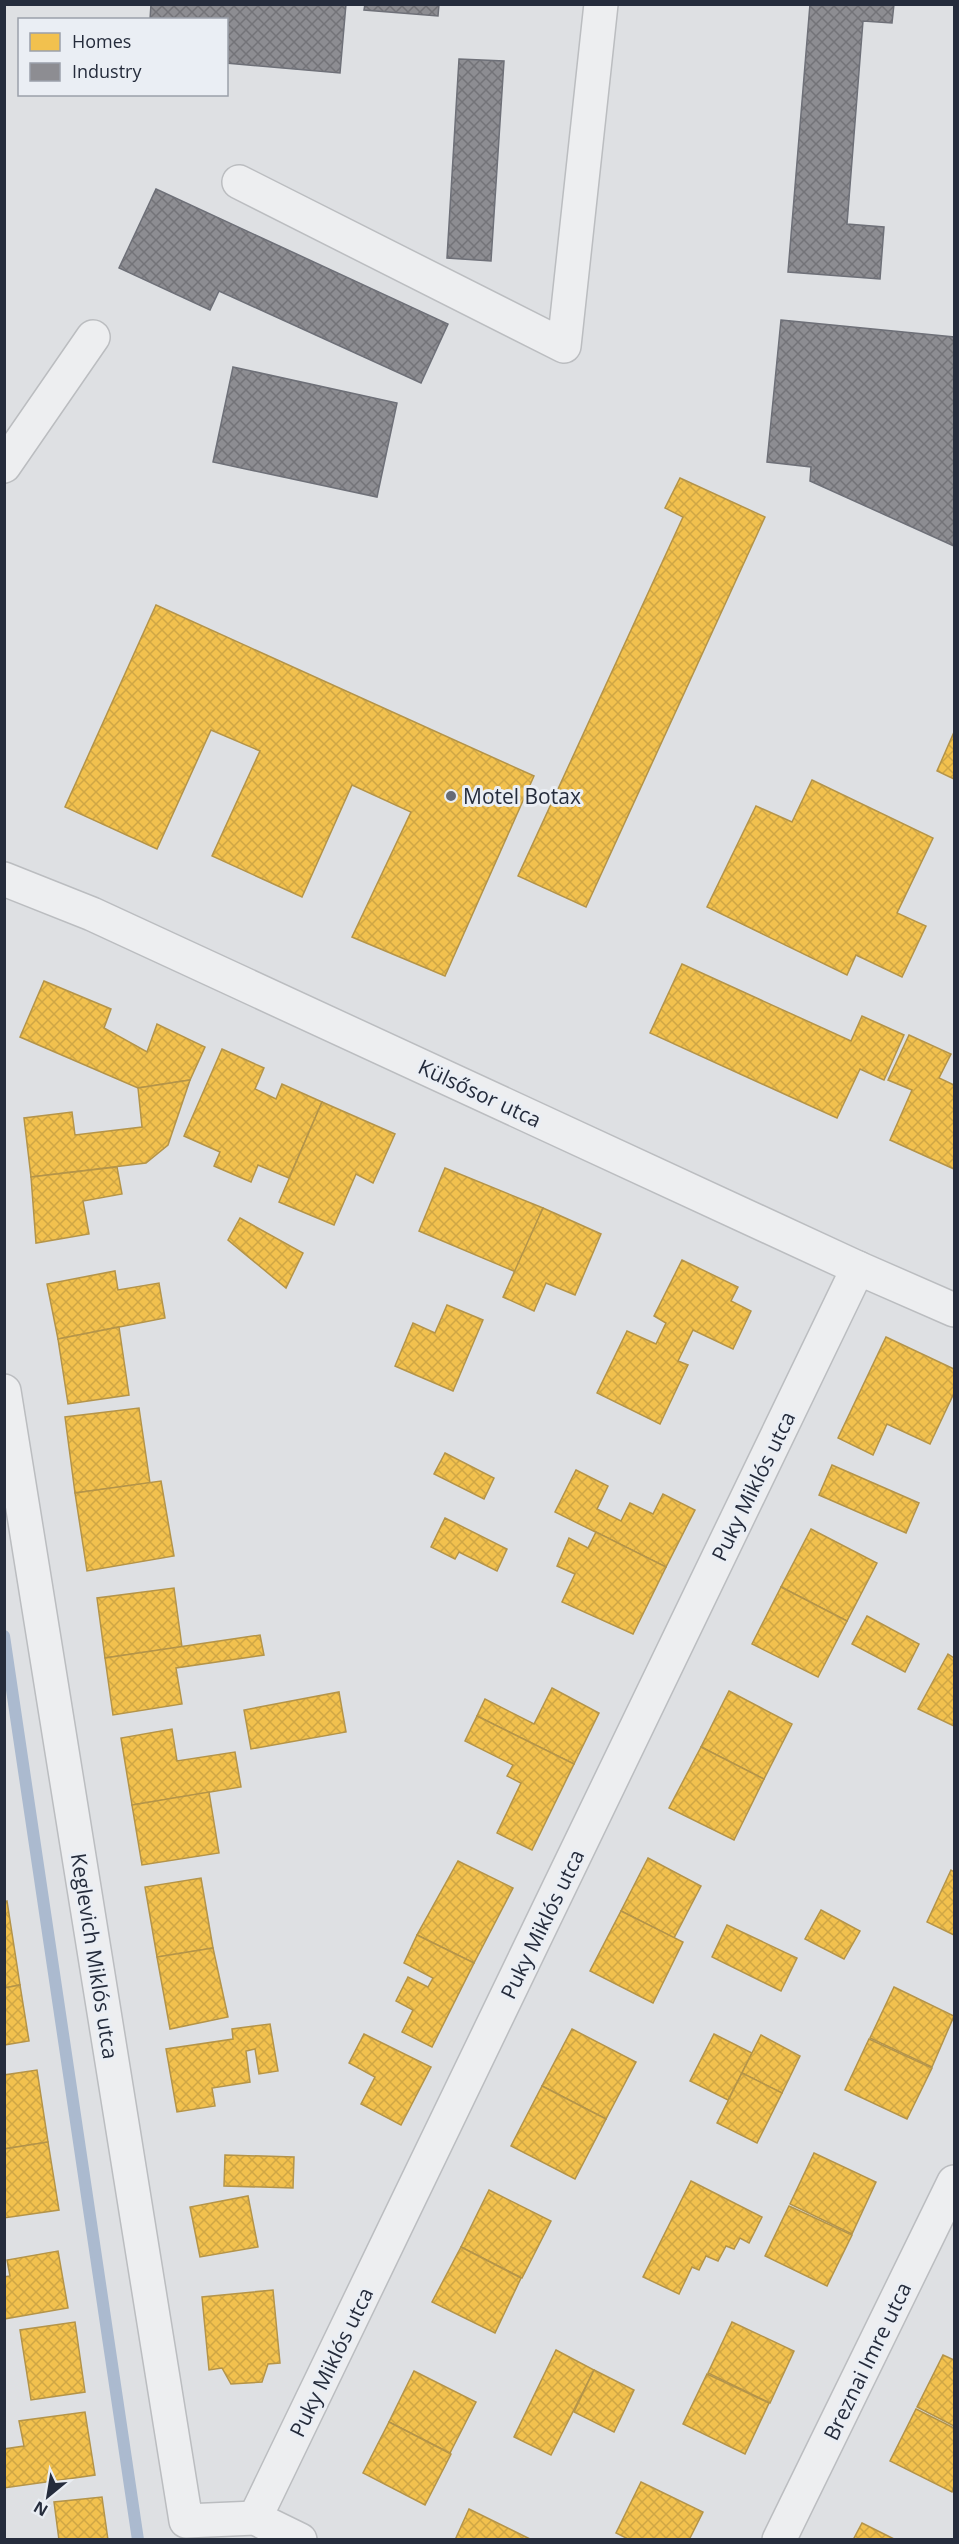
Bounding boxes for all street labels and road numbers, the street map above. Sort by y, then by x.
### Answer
street label: Külsősor utca [414,1052,546,1134]
street label: Puky Miklós utca [705,1407,801,1565]
street label: Puky Miklós utca [494,1845,590,2003]
street label: Keglevich Miklós utca [65,1851,125,2061]
street label: Breznai Imre utca [817,2277,917,2445]
street label: Puky Miklós utca [283,2283,379,2441]

